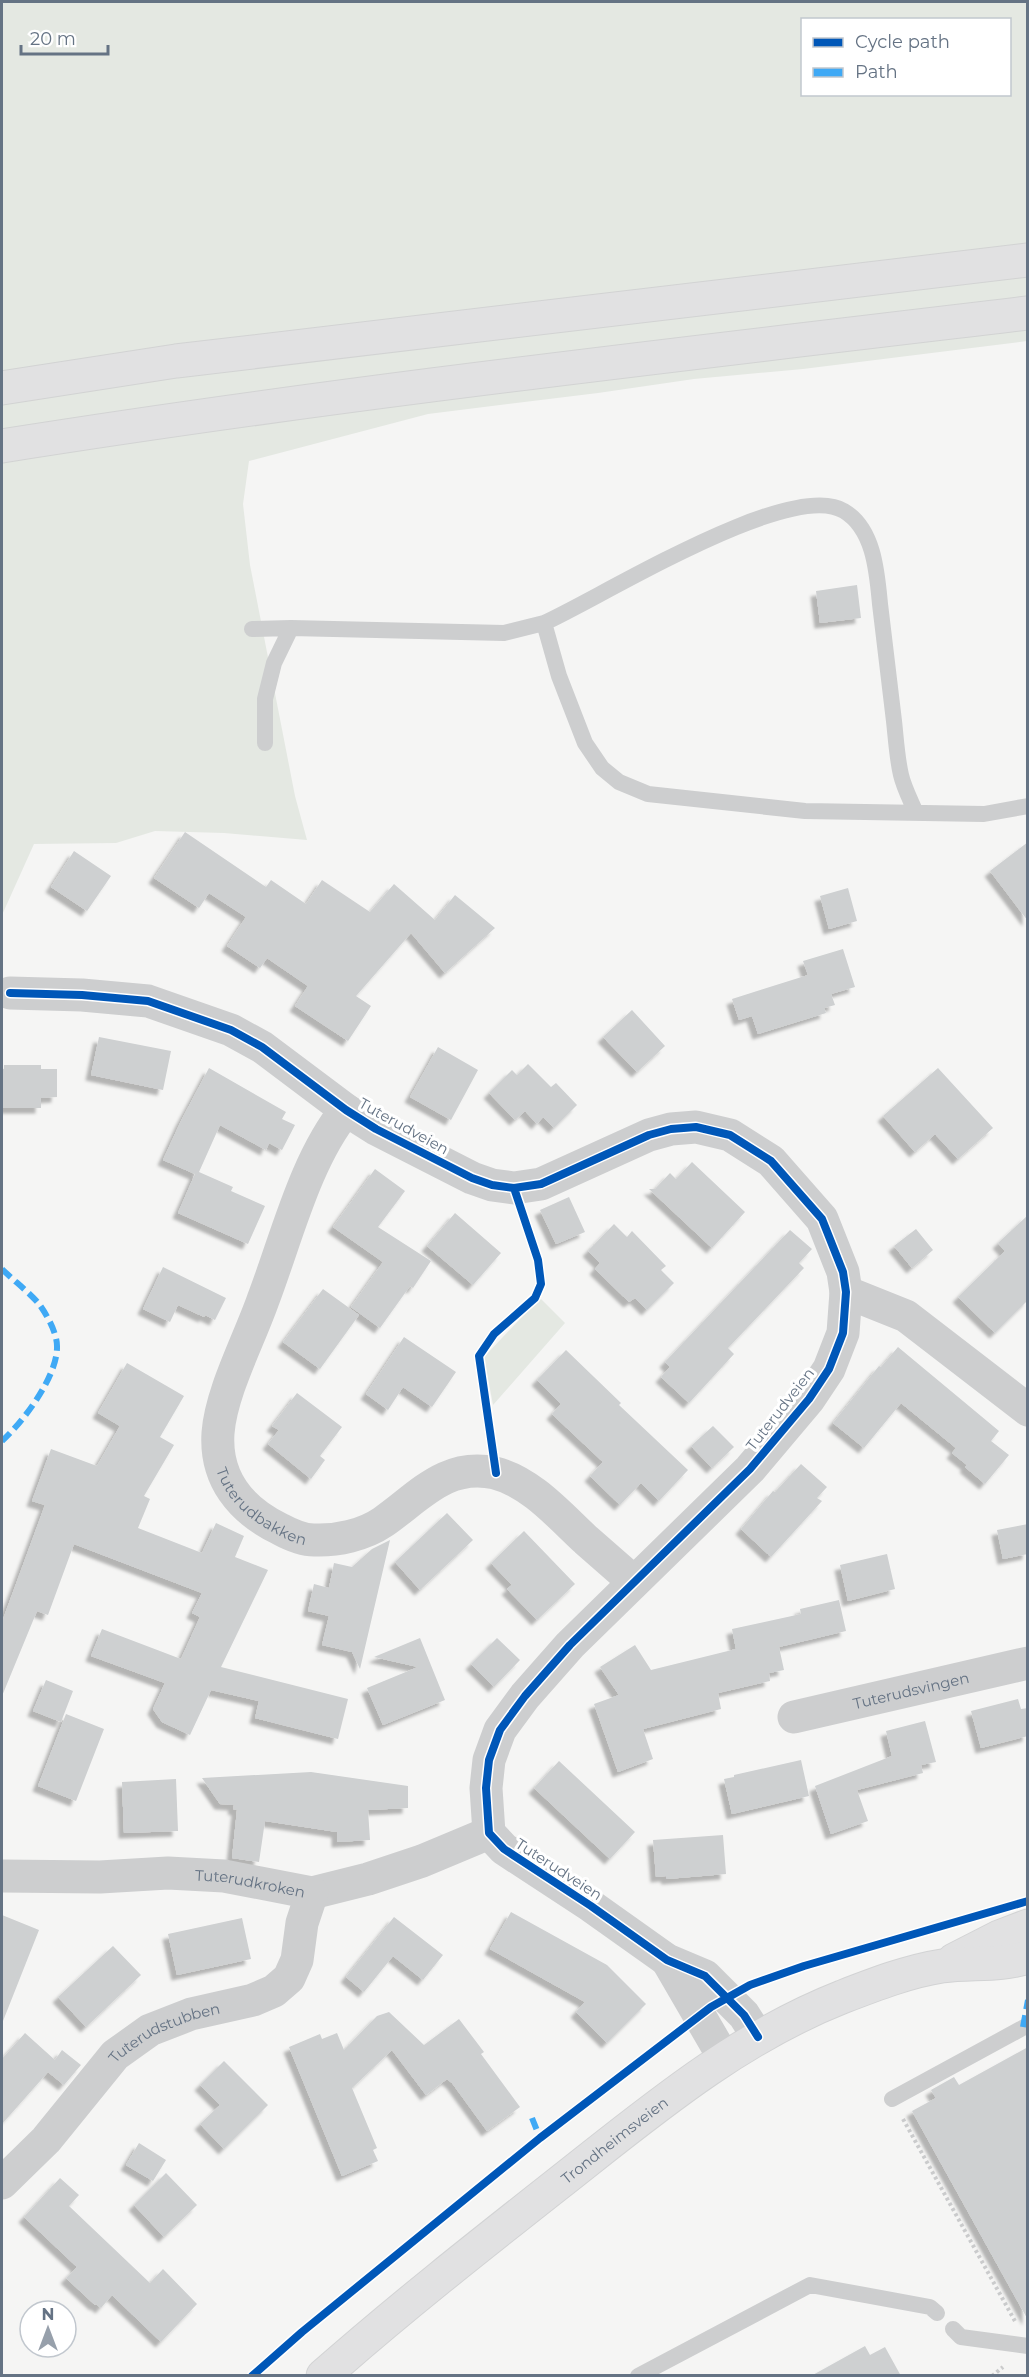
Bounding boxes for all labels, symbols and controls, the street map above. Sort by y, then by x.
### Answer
scale bar [21,18,108,56]
legend [801,18,1011,96]
text: 20 m [30,28,76,50]
text: Cycle path [855,31,950,53]
text: Path [855,61,898,83]
street label: Tuterudveien [356,1093,452,1159]
street label: Tuterudveien [742,1364,818,1454]
street label: Tuterudbakken [213,1465,309,1549]
street label: Tuterudsvingen [851,1667,971,1713]
street label: Tuterudveien [512,1834,606,1904]
street label: Tuterudkroken [195,1865,307,1901]
street label: Tuterudstubben [104,1998,222,2066]
street label: Trondheimsveien [557,2092,671,2187]
north arrow [18,2299,78,2359]
text: N [42,2305,54,2324]

